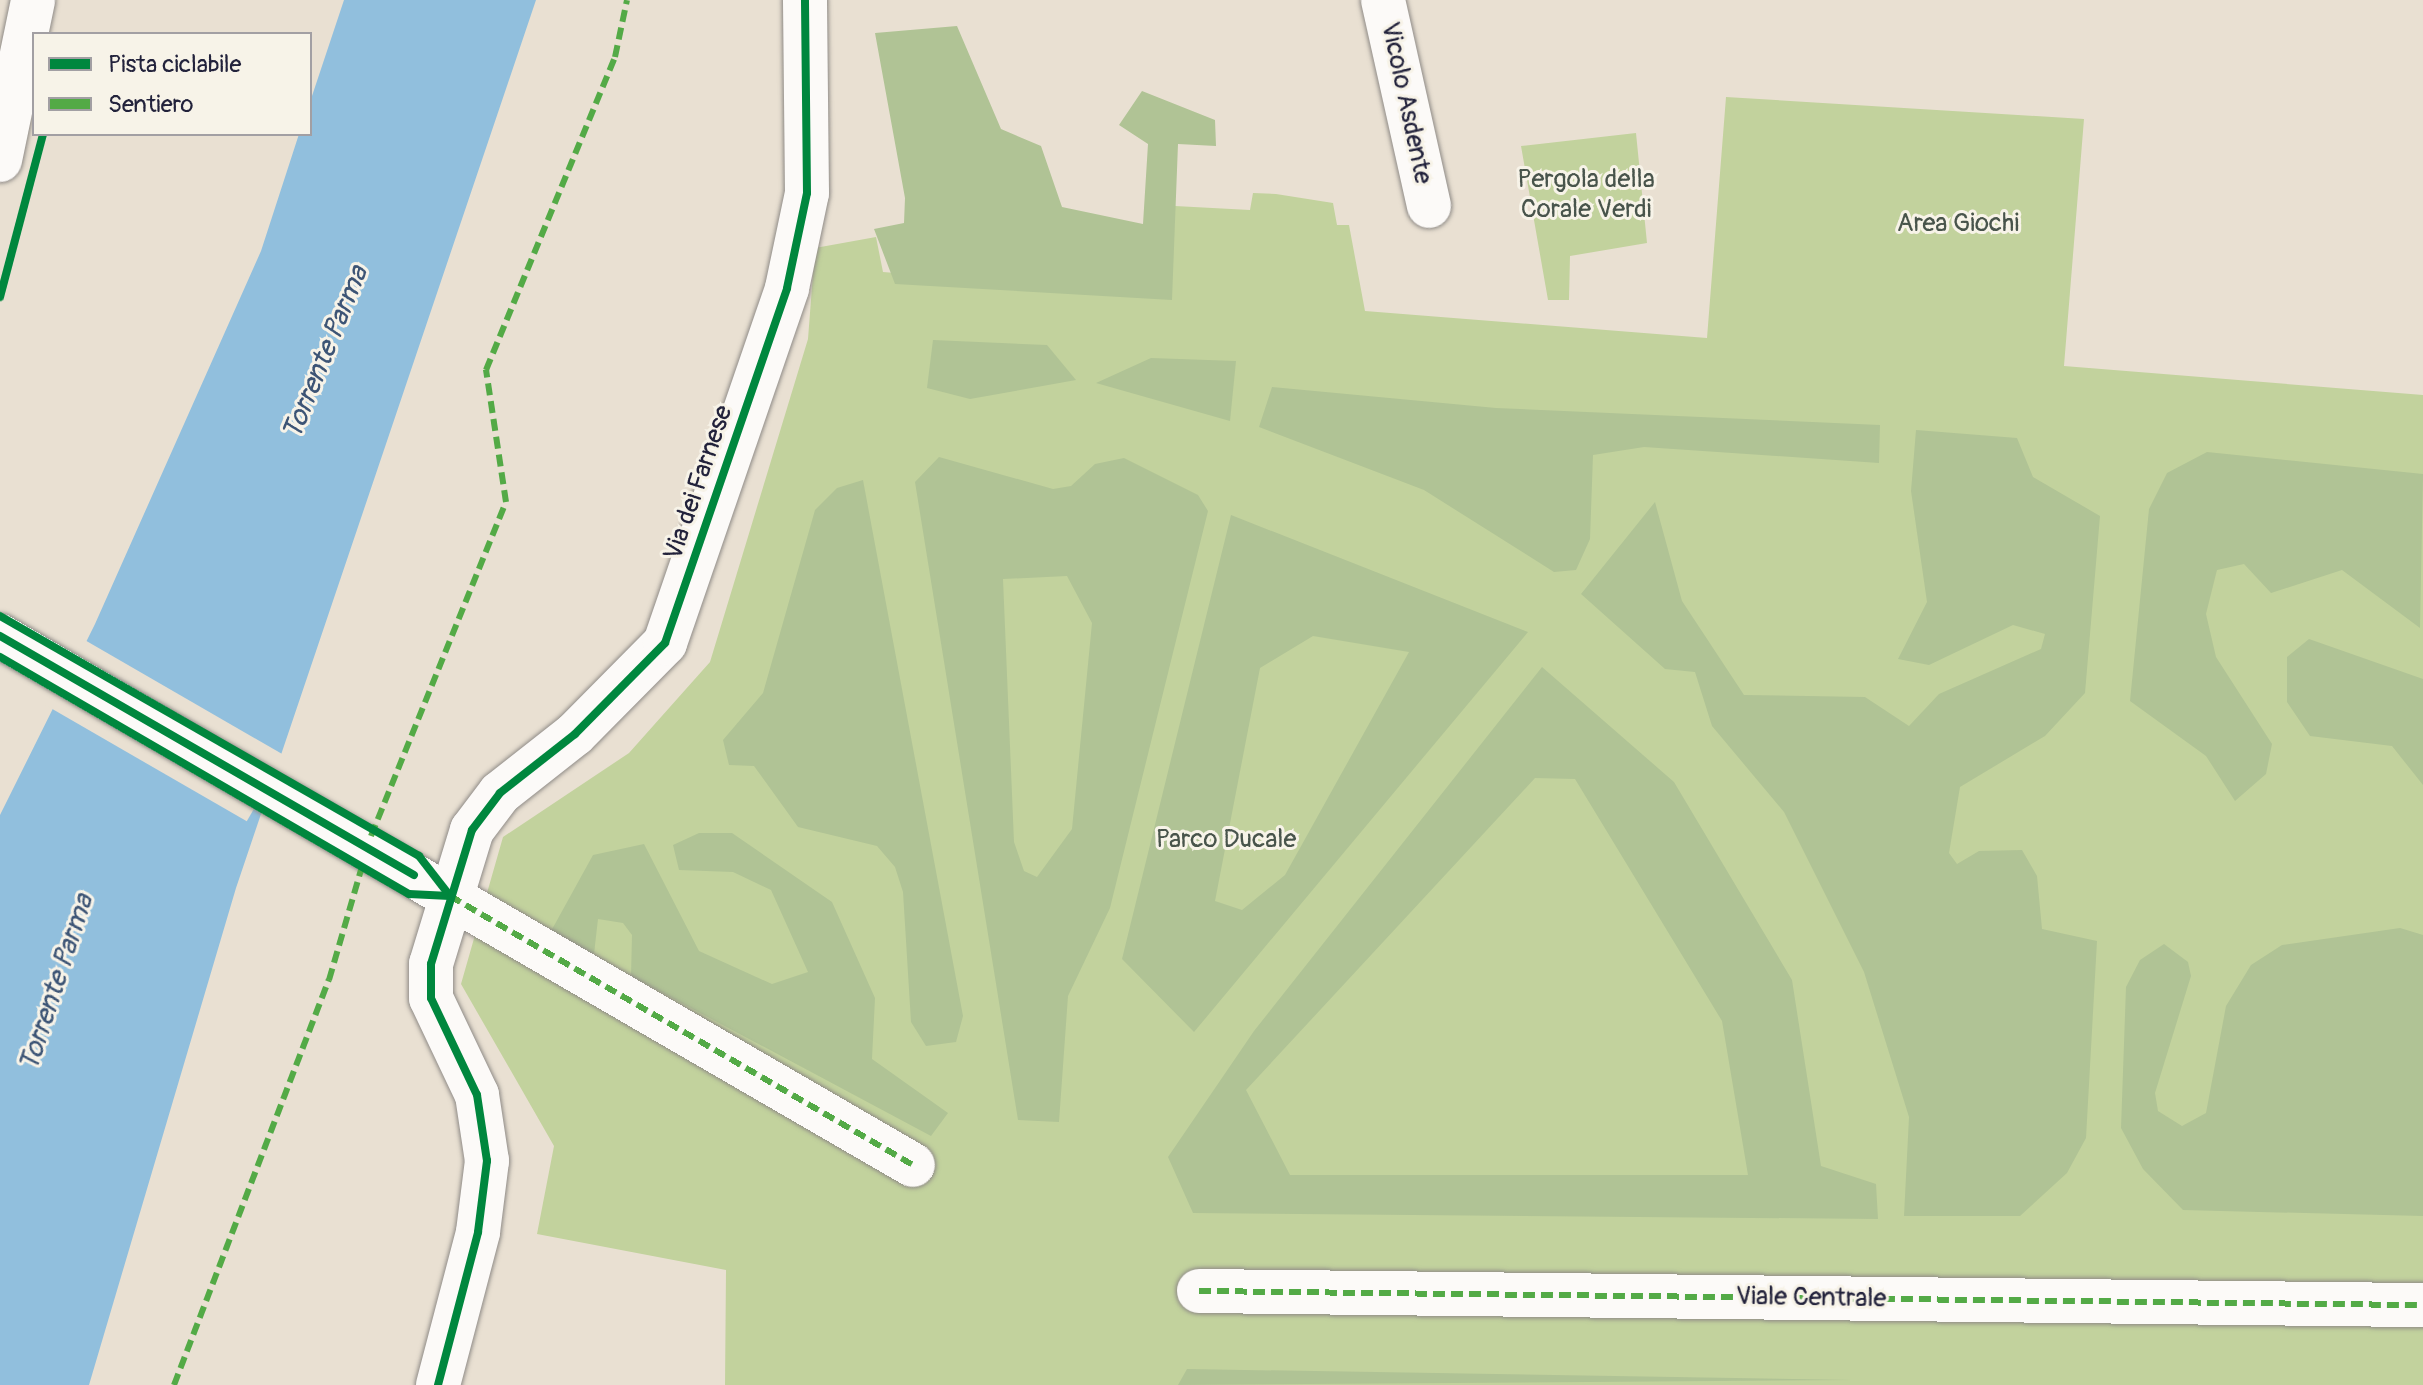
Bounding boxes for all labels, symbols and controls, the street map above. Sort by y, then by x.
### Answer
street label: Vicolo Asdente [1374,19,1438,187]
legend [32,32,312,136]
text: Pista ciclabile [108,50,241,79]
text: Sentiero [108,90,193,119]
park label: Pergola della Corale Verdi [1517,164,1655,226]
park label: Area Giochi [1897,208,2019,240]
water label: Torrente Parma [276,261,376,445]
street label: Via dei Farnese [658,402,740,564]
park label: Parco Ducale [1156,824,1296,856]
water label: Torrente Parma [13,890,101,1076]
street label: Viale Centrale [1735,1281,1887,1315]

